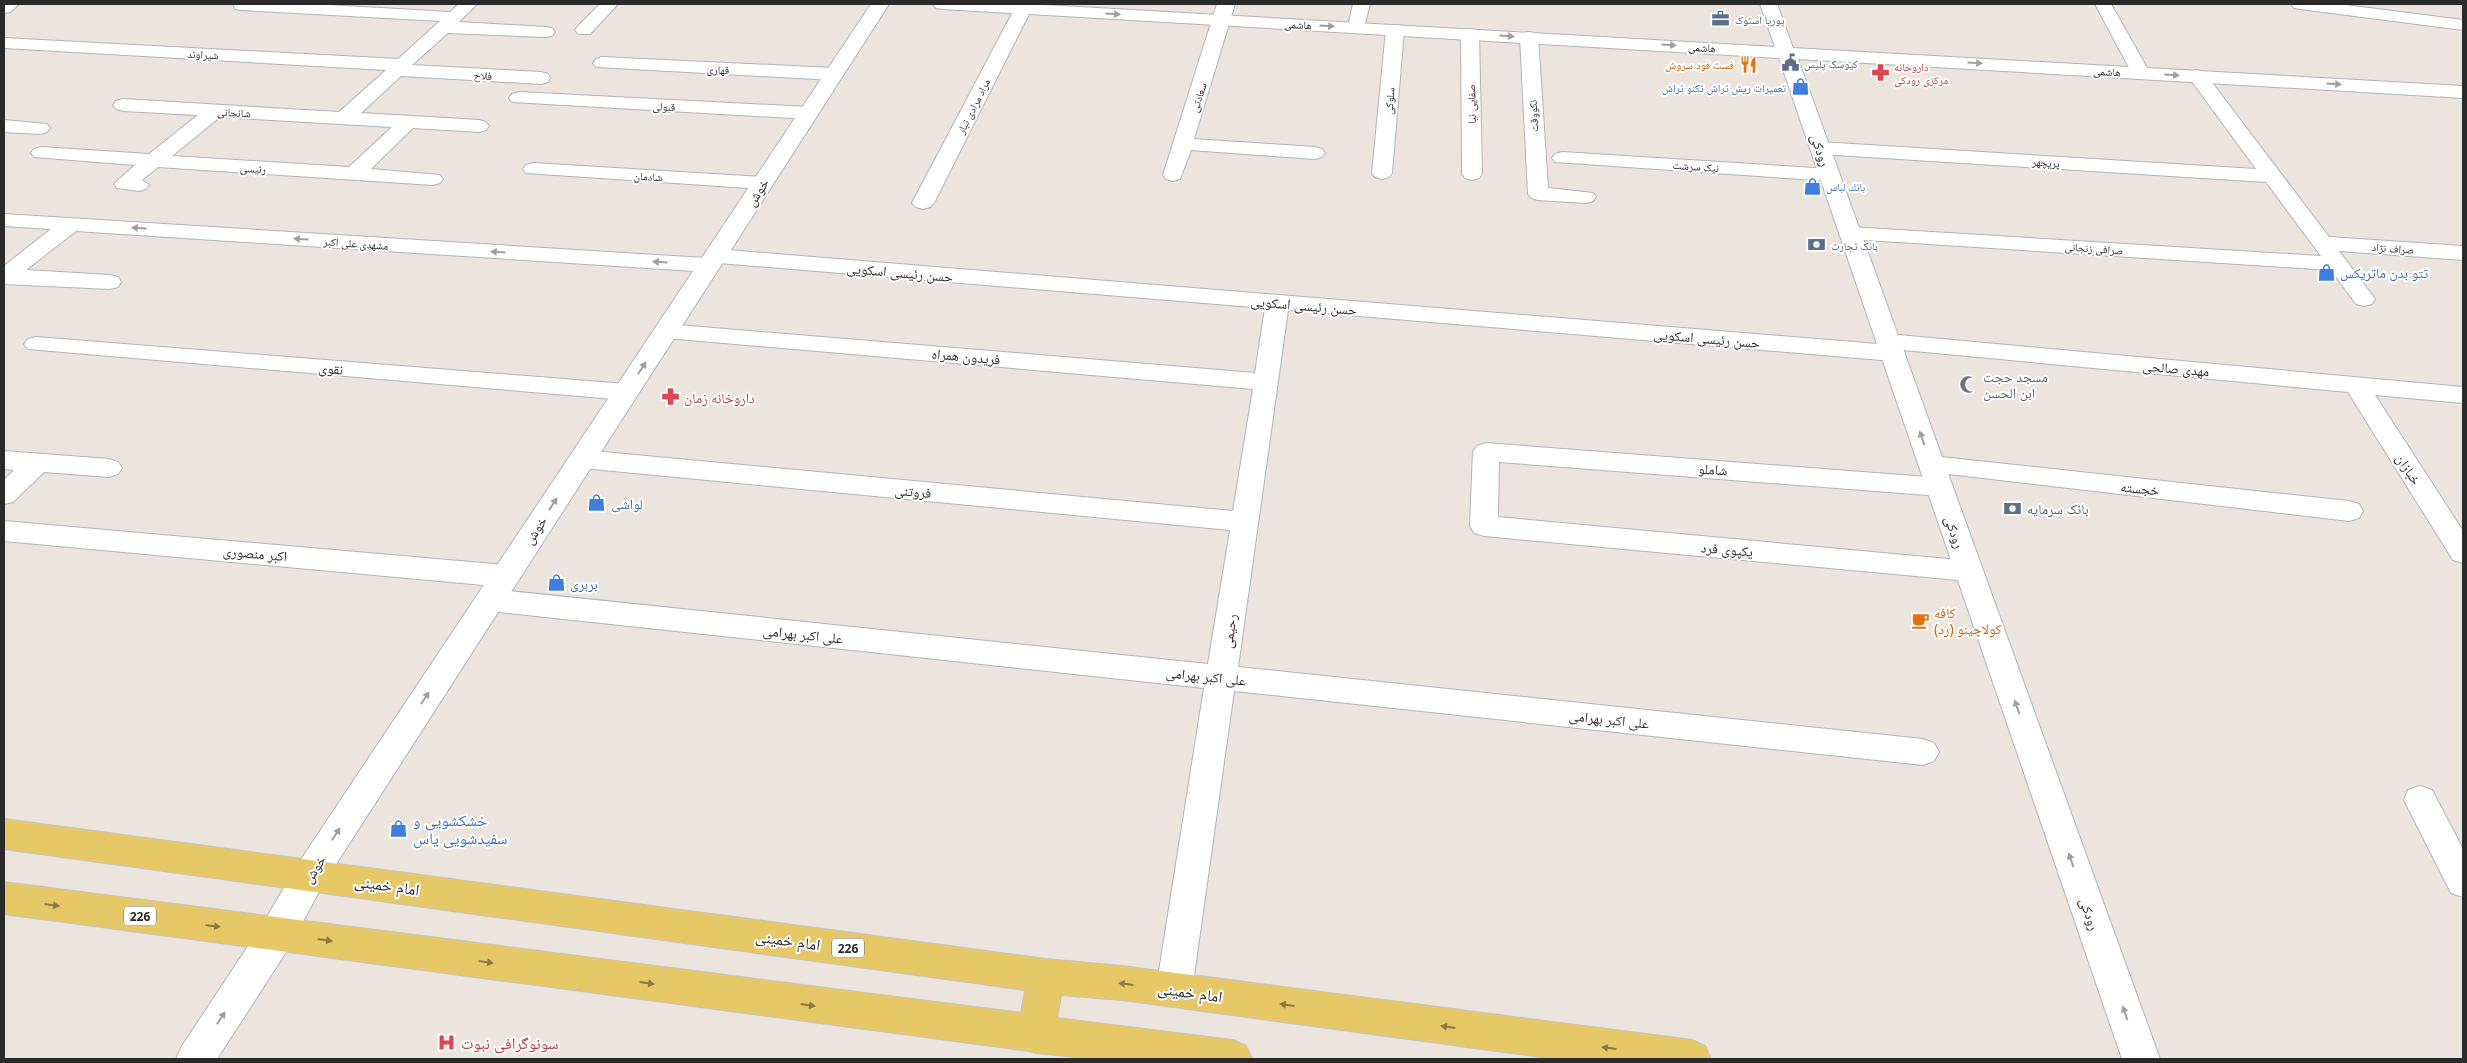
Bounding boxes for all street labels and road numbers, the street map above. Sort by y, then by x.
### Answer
street label: هاشمی [1284,16,1313,32]
street label: هاشمی [1688,39,1717,55]
street label: شیراوند [187,46,219,62]
street label: قهاری [706,61,730,77]
street label: هاشمی [2093,63,2122,79]
street label: فلاح [473,67,493,83]
street label: مراد مرادی تبار [952,76,993,137]
street label: سعادتی [1186,80,1210,114]
street label: صفایی نیا [1463,84,1479,124]
street label: سلوکی [1380,87,1398,115]
street label: قبولی [652,98,676,114]
street label: نکووقت [1525,100,1541,132]
street label: شانجانی [217,104,251,120]
street label: رودکی [1807,131,1835,169]
street label: پریچهر [2031,153,2061,171]
street label: نیک سرشت [1672,157,1720,175]
street label: رئیسی [240,160,266,176]
street label: شادمان [633,168,663,184]
street label: خوش [741,174,773,210]
street label: مشهدی علی اکبر [322,233,389,253]
street label: صرافی زنجانی [2064,238,2124,258]
street label: صراف نژاد [2371,239,2415,257]
street label: حسن رئیسی اسکویی [846,258,954,286]
street label: حسن رئیسی اسکویی [1250,291,1358,319]
street label: حسن رئیسی اسکویی [1653,324,1761,352]
street label: فریدون همراه [931,344,1001,368]
street label: مهدی صالحی [2142,356,2210,380]
street label: نقوی [318,357,344,379]
street label: خبازان [2392,450,2426,488]
street label: شاملو [1698,459,1728,479]
street label: خجسته [2120,477,2160,499]
street label: فروتنی [894,480,932,502]
street label: خوش [519,512,551,548]
street label: رودکی [1941,513,1969,551]
street label: یکپوی فرد [1700,537,1754,561]
street label: اکبر منصوری [222,541,288,565]
street label: رحیمی [1217,612,1241,650]
street label: علی اکبر بهرامی [762,620,844,648]
street label: علی اکبر بهرامی [1165,662,1247,690]
street label: علی اکبر بهرامی [1568,705,1650,733]
street label: خوش [298,851,330,887]
street label: امام خمینی [353,870,421,900]
street label: رودکی [2076,895,2104,933]
road number: 226 [124,906,156,926]
street label: امام خمینی [754,925,822,955]
road number: 226 [832,938,864,958]
street label: امام خمینی [1156,977,1224,1007]

